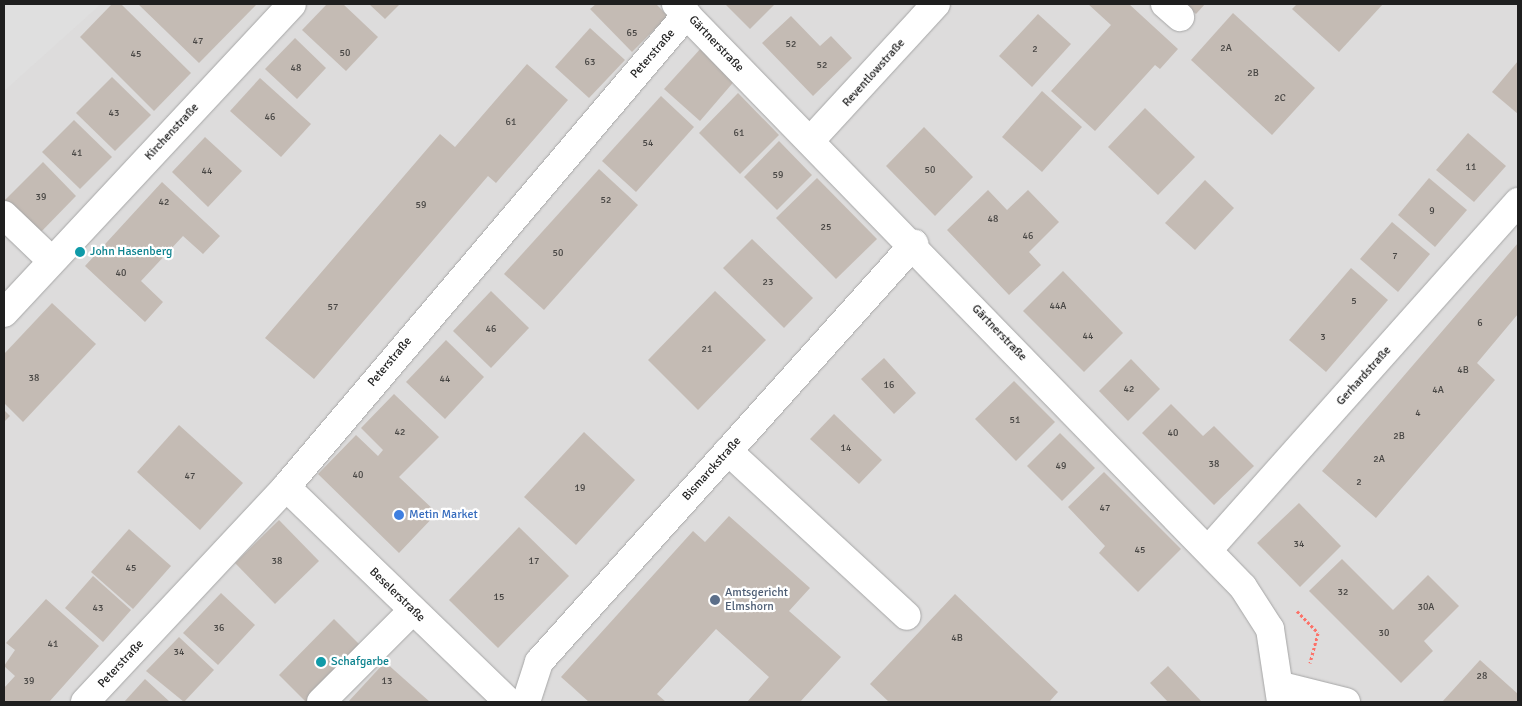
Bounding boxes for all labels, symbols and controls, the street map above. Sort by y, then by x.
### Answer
street label: Gärtnerstraße [685,13,747,75]
street label: Peterstraße [628,26,678,82]
house number: 65 [627,28,637,40]
house number: 47 [193,36,203,48]
street label: Reventlowstraße [840,36,908,110]
house number: 52 [786,39,796,51]
house number: 2A [1220,43,1232,55]
house number: 2 [1032,44,1038,56]
house number: 50 [340,48,350,60]
house number: 45 [131,49,141,61]
house number: 63 [585,57,595,69]
house number: 52 [817,60,827,72]
house number: 48 [291,63,301,75]
house number: 2B [1247,68,1259,80]
house number: 2C [1274,93,1286,105]
street label: Kirchenstraße [142,100,202,164]
house number: 43 [109,108,119,120]
house number: 46 [265,112,275,124]
house number: 61 [506,117,516,129]
house number: 61 [734,128,744,140]
house number: 54 [643,138,653,150]
house number: 41 [72,148,82,160]
house number: 11 [1466,162,1476,174]
house number: 50 [925,165,935,177]
house number: 44 [202,166,212,178]
house number: 59 [773,170,783,182]
house number: 39 [36,192,46,204]
house number: 52 [601,195,611,207]
house number: 42 [159,197,169,209]
house number: 59 [416,200,426,212]
house number: 9 [1429,206,1435,218]
house number: 48 [988,214,998,226]
house number: 25 [821,222,831,234]
house number: 46 [1023,231,1033,243]
place label: John Hasenberg [90,245,172,259]
marker: John Hasenberg [74,246,86,258]
house number: 50 [553,248,563,260]
house number: 7 [1392,251,1398,263]
house number: 40 [116,268,126,280]
house number: 23 [763,277,773,289]
house number: 5 [1351,296,1357,308]
house number: 44A [1050,301,1066,313]
house number: 57 [328,302,338,314]
street label: Gärtnerstraße [968,302,1030,364]
house number: 6 [1477,318,1483,330]
house number: 46 [486,324,496,336]
house number: 44 [1083,331,1093,343]
house number: 3 [1320,332,1326,344]
street label: Peterstraße [365,334,415,390]
street label: Gerhardstraße [1334,343,1394,409]
house number: 21 [702,344,712,356]
house number: 4B [1457,365,1469,377]
house number: 38 [29,373,39,385]
house number: 44 [440,374,450,386]
house number: 16 [884,380,894,392]
house number: 42 [1124,384,1134,396]
house number: 4A [1432,385,1444,397]
house number: 4 [1415,408,1421,420]
house number: 51 [1010,415,1020,427]
house number: 42 [395,427,405,439]
house number: 40 [1168,428,1178,440]
house number: 2B [1393,431,1405,443]
street label: Bismarckstraße [680,434,744,504]
house number: 14 [841,443,851,455]
house number: 2A [1373,454,1385,466]
house number: 38 [1209,459,1219,471]
house number: 49 [1056,461,1066,473]
house number: 40 [353,470,363,482]
house number: 47 [185,471,195,483]
house number: 2 [1356,477,1362,489]
house number: 19 [575,483,585,495]
house number: 47 [1100,503,1110,515]
place label: Metin Market [409,508,478,522]
marker: Metin Market [393,509,405,521]
house number: 34 [1294,539,1304,551]
house number: 45 [1135,545,1145,557]
house number: 38 [272,556,282,568]
house number: 17 [529,556,539,568]
house number: 45 [126,563,136,575]
street label: Beselerstraße [366,565,428,625]
place label: Amtsgericht Elmshorn [725,586,788,614]
house number: 32 [1338,587,1348,599]
house number: 15 [494,592,504,604]
marker: Amtsgericht Elmshorn [709,594,721,606]
house number: 30A [1418,602,1434,614]
house number: 43 [93,603,103,615]
house number: 36 [214,623,224,635]
house number: 30 [1379,628,1389,640]
house number: 4B [951,633,963,645]
street label: Peterstraße [95,637,147,691]
house number: 41 [48,639,58,651]
house number: 34 [174,647,184,659]
place label: Schafgarbe [331,655,389,669]
marker: Schafgarbe [315,656,327,668]
house number: 28 [1477,671,1487,683]
house number: 39 [24,676,34,688]
house number: 13 [382,676,392,688]

